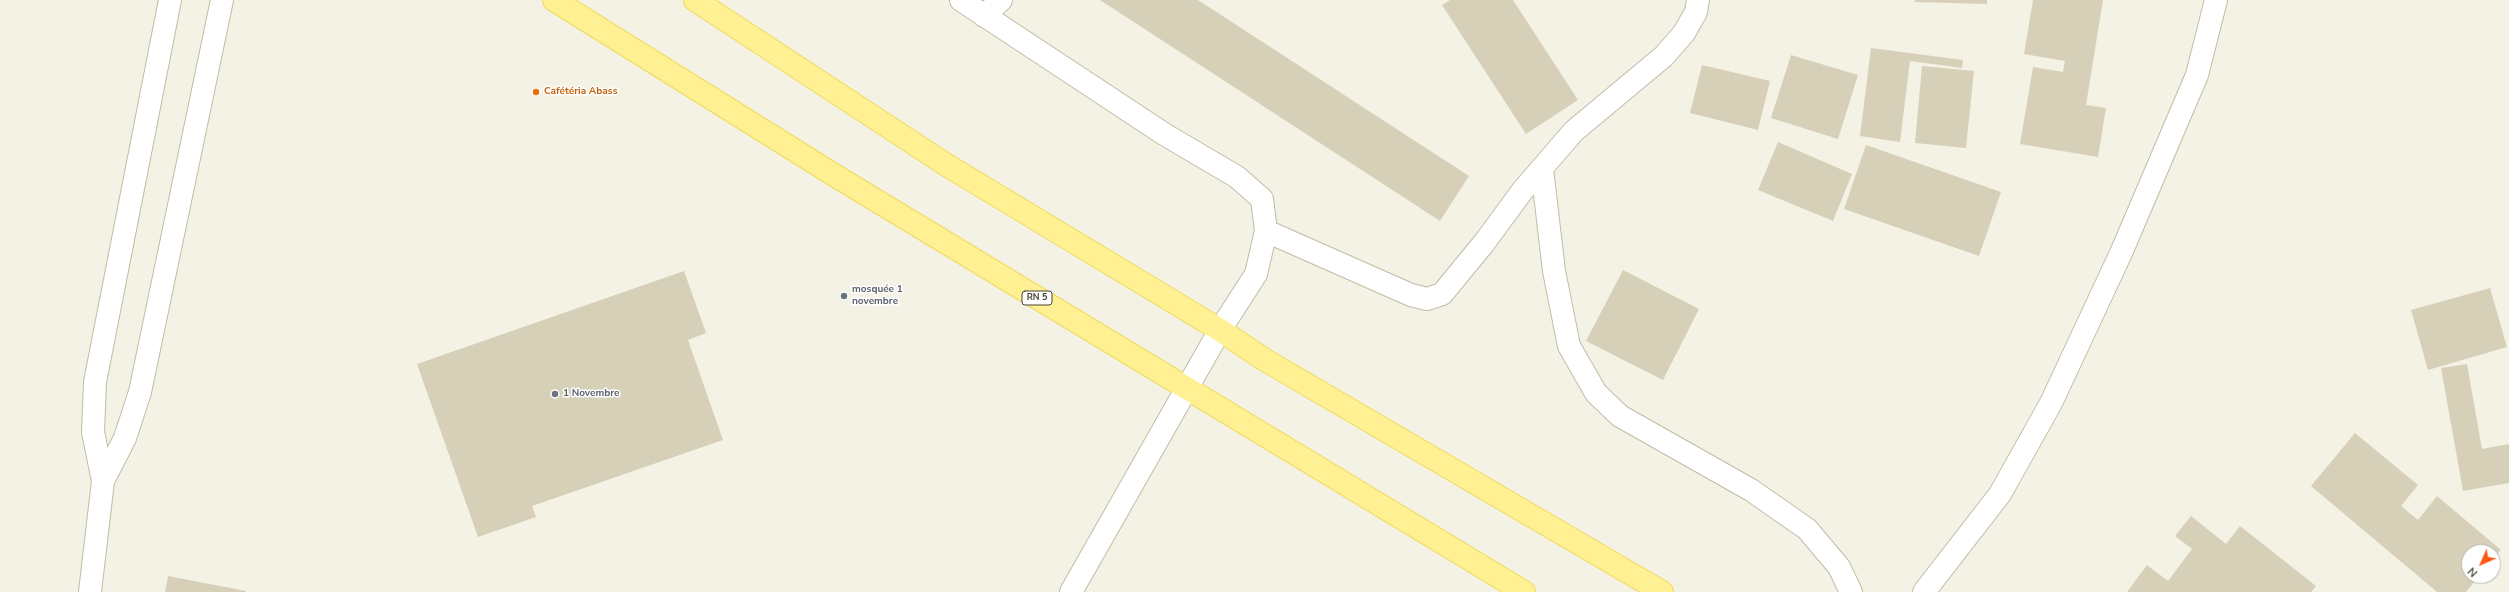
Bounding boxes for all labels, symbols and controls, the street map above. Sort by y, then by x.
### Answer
place label: Cafétéria Abass [544,86,618,98]
marker: Cafétéria Abass [531,87,541,97]
place label: mosquée 1 novembre [852,284,903,308]
marker: mosquée 1 novembre [839,291,849,301]
road number: RN 5 [1022,291,1052,305]
place label: 1 Novembre [563,388,619,400]
marker: 1 Novembre [550,389,560,399]
north arrow [2461,544,2501,584]
text: N [2465,564,2481,580]

